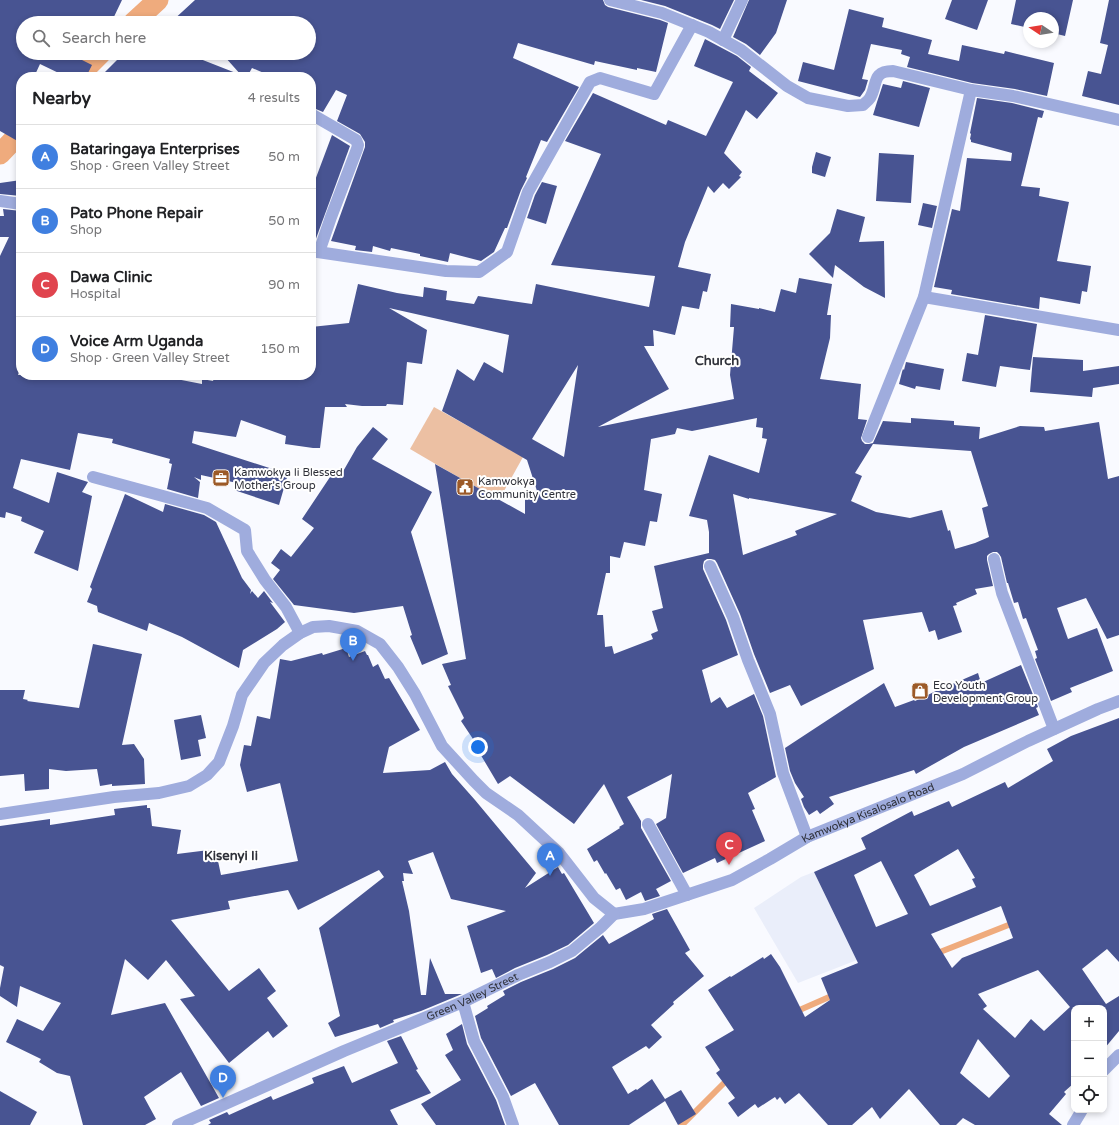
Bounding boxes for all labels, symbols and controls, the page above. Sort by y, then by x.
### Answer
north arrow [1023,12,1059,48]
search box [16,16,316,60]
icon: search [30,27,52,49]
text: Search here [62,29,146,47]
text: Nearby [32,88,91,109]
text: 4 results [248,90,300,106]
text: Bataringaya Enterprises [70,140,240,158]
text: A [40,149,50,165]
text: 50 m [268,149,300,165]
text: Shop · Green Valley Street [70,158,230,174]
text: Pato Phone Repair [70,204,203,222]
text: B [40,213,50,229]
text: 50 m [268,213,300,229]
text: Shop [70,222,102,238]
text: Dawa Clinic [70,268,152,286]
text: C [40,277,50,293]
text: 90 m [268,277,300,293]
text: Hospital [70,286,121,302]
text: Voice Arm Uganda [70,332,203,350]
text: D [40,341,50,357]
text: 150 m [260,341,300,357]
text: Shop · Green Valley Street [70,350,230,366]
district label: Church [695,353,739,369]
place label: Kamwokya Ii Blessed Mother's Group [234,466,343,492]
office icon: Kamwokya Ii Blessed Mother's Group [211,468,231,488]
place label: Kamwokya Community Centre [478,475,576,501]
public building icon: Kamwokya Community Centre [455,477,475,497]
pin: B [340,628,366,661]
place label: Eco Youth Development Group [933,679,1038,705]
shop icon: Eco Youth Development Group [910,681,930,701]
your location [468,737,488,757]
street label: Kamwokya Kisalosalo Road [799,780,936,846]
pin: C [716,832,742,865]
pin: A [537,843,563,876]
district label: Kisenyi Ii [204,848,258,864]
street label: Green Valley Street [424,970,520,1023]
map controls [1071,1005,1107,1113]
button: + [1071,1005,1107,1041]
button: − [1071,1041,1107,1077]
pin: D [210,1065,236,1098]
button: locate [1071,1077,1107,1113]

